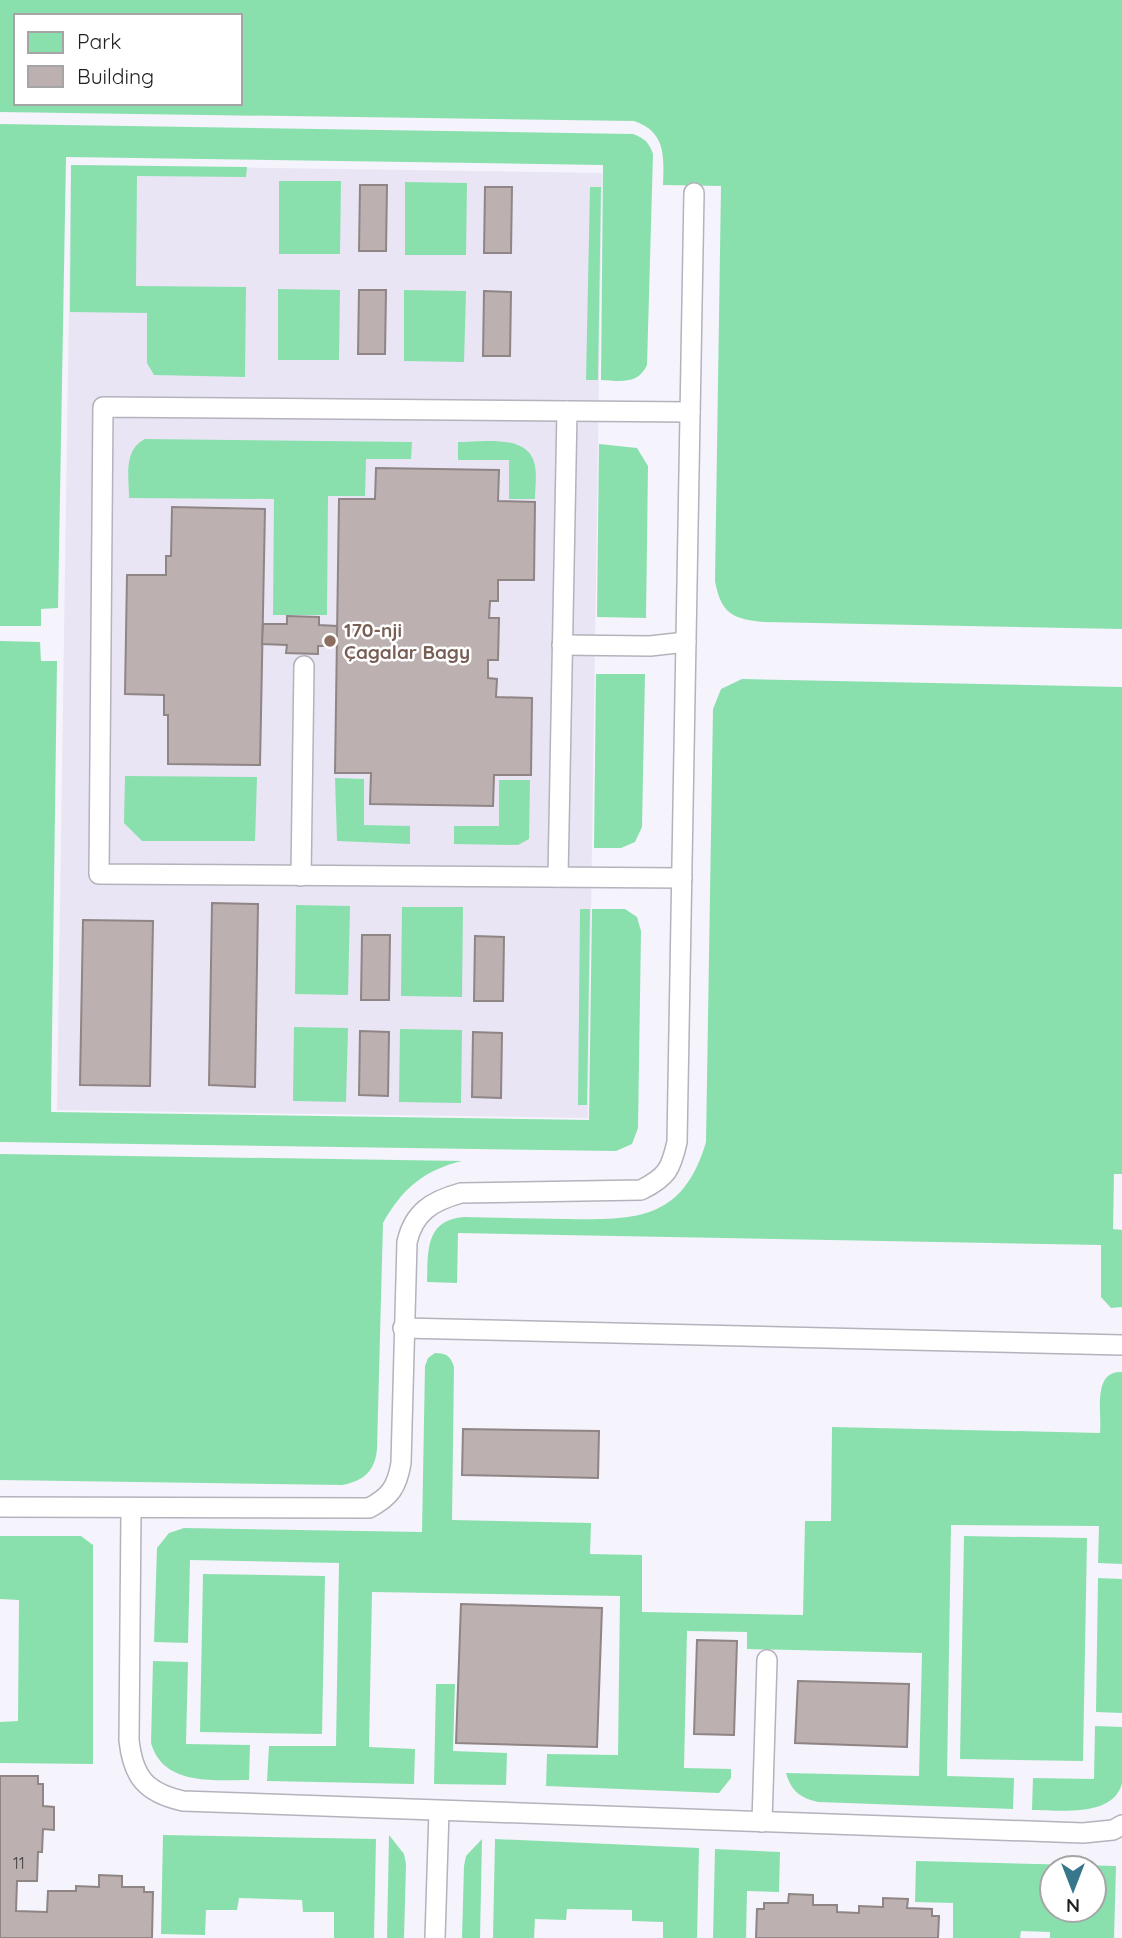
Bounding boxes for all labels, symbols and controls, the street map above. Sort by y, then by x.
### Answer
legend [14,14,242,105]
text: Park [77,28,121,54]
text: Building [77,63,154,89]
place label: 170-nji Çagalar Bagy [344,618,470,664]
marker: 170-nji Çagalar Bagy [322,633,338,649]
house number: 11 [13,1853,25,1873]
north arrow [1038,1854,1108,1924]
text: N [1066,1894,1080,1918]

